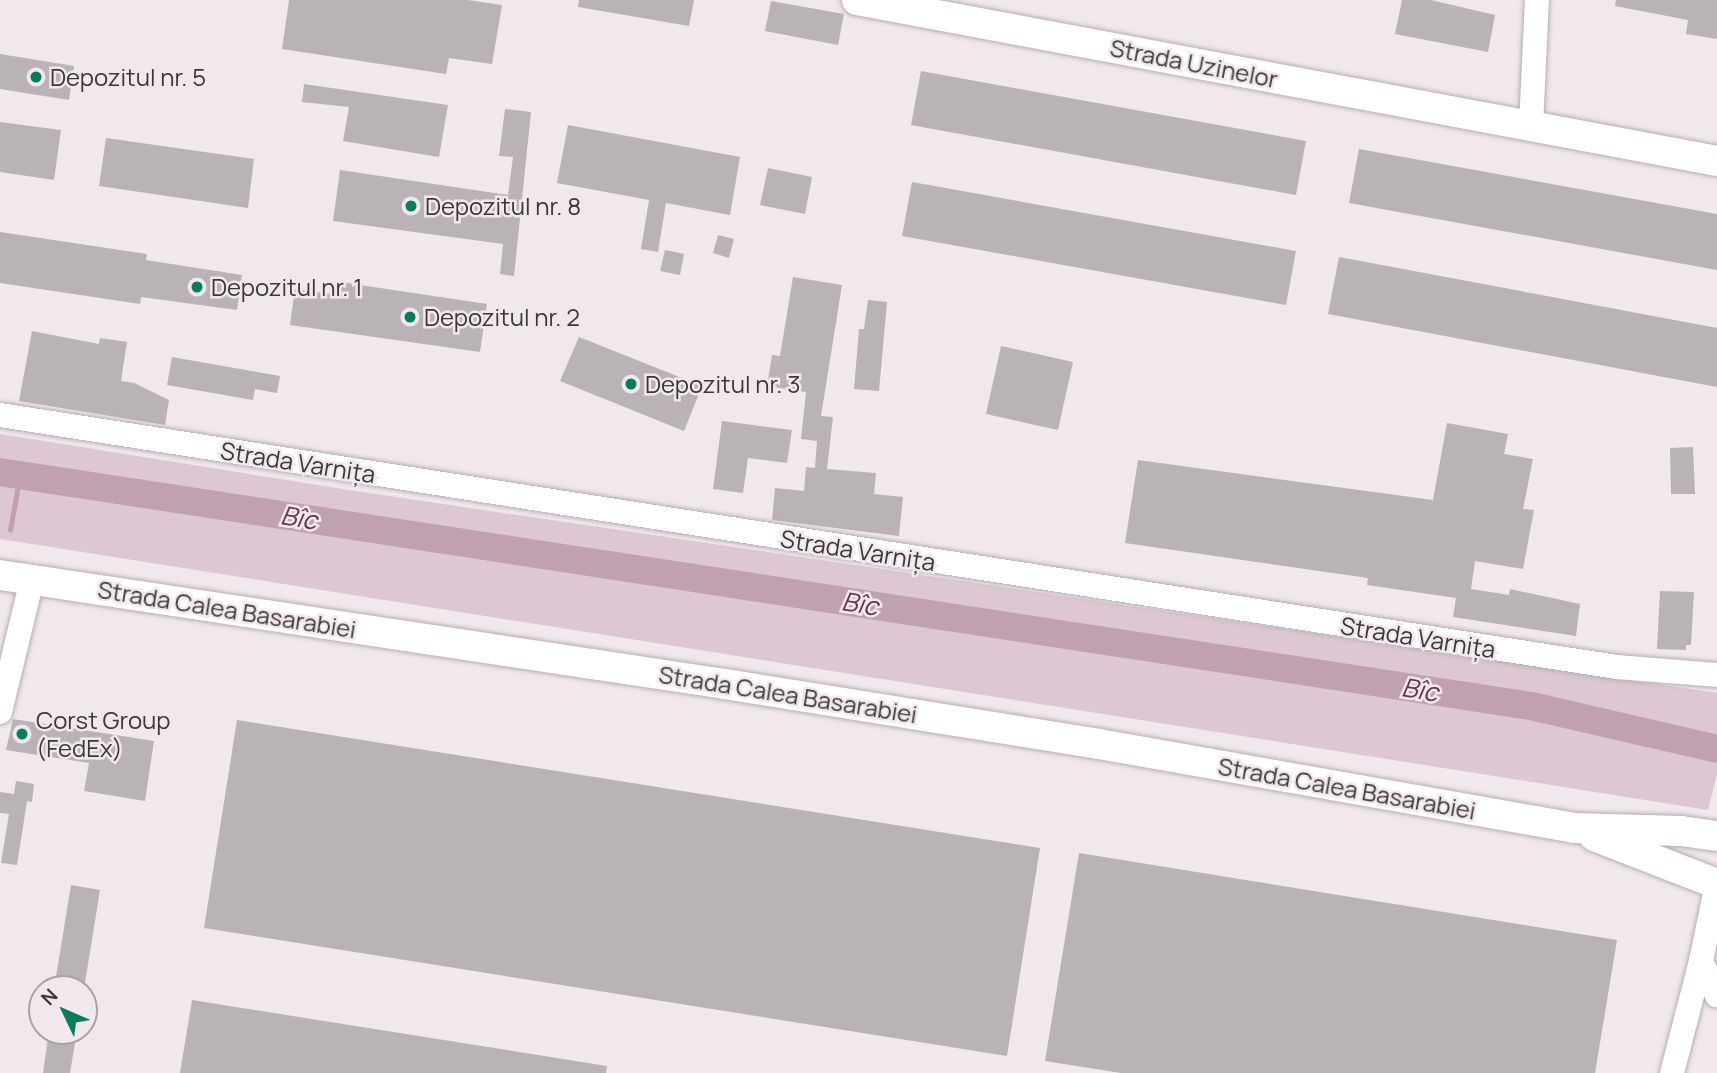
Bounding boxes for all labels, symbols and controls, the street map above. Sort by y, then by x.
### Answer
street label: Strada Uzinelor [1108,33,1280,93]
place label: Depozitul nr. 5 [50,63,206,91]
marker: Depozitul nr. 5 [28,69,44,85]
place label: Depozitul nr. 8 [425,192,581,220]
marker: Depozitul nr. 8 [403,198,419,214]
place label: Depozitul nr. 1 [211,273,363,301]
marker: Depozitul nr. 1 [189,279,205,295]
place label: Depozitul nr. 2 [424,303,580,331]
marker: Depozitul nr. 2 [402,309,418,325]
place label: Depozitul nr. 3 [645,370,800,398]
marker: Depozitul nr. 3 [623,376,639,392]
street label: Strada Varnița [218,436,378,488]
water label: Bîc [279,500,319,536]
street label: Strada Varnița [778,524,938,576]
street label: Strada Calea Basarabiei [96,574,358,644]
water label: Bîc [840,586,880,622]
street label: Strada Varnița [1338,611,1498,663]
street label: Strada Calea Basarabiei [657,659,919,729]
water label: Bîc [1400,672,1440,708]
place label: Corst Group (FedEx) [36,706,171,762]
marker: Corst Group (FedEx) [14,726,30,742]
street label: Strada Calea Basarabiei [1216,751,1478,825]
north arrow [28,975,98,1045]
text: N [35,983,63,1011]

